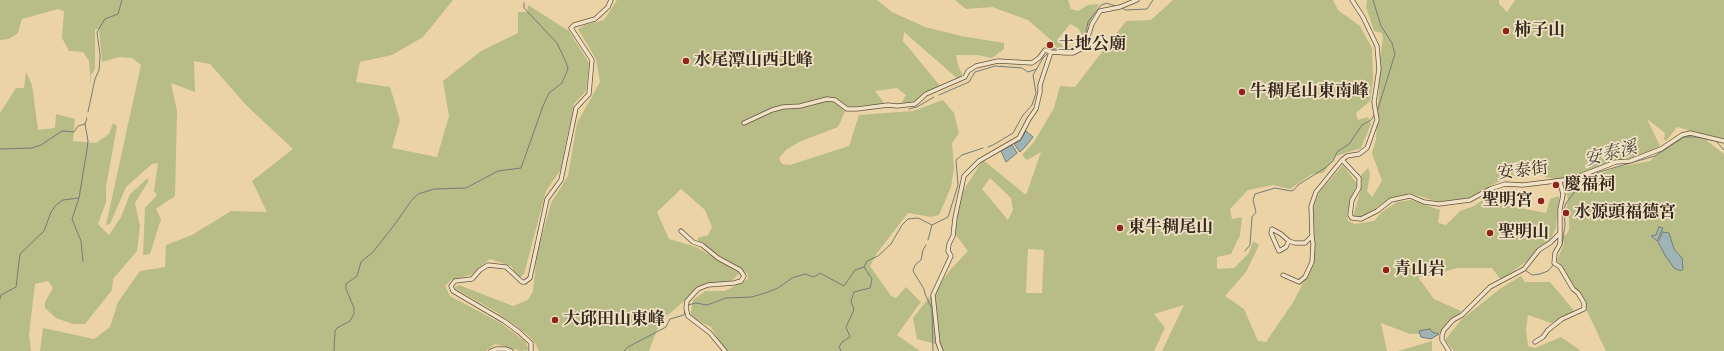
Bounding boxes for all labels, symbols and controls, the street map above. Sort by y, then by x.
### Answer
place label: 柿子山 [1514,21,1565,41]
marker: 柿子山 [1501,26,1511,36]
place label: 土地公廟 [1058,35,1126,55]
marker: 土地公廟 [1045,40,1055,50]
place label: 水尾潭山西北峰 [694,51,813,71]
marker: 水尾潭山西北峰 [681,56,691,66]
place label: 牛稠尾山東南峰 [1250,82,1369,102]
marker: 牛稠尾山東南峰 [1237,87,1247,97]
water label: 安泰溪 [1582,138,1640,172]
street label: 安泰街 [1497,159,1549,185]
place label: 慶福祠 [1564,175,1615,195]
marker: 慶福祠 [1551,180,1561,190]
place label: 聖明宮 [1482,191,1533,211]
marker: 聖明宮 [1536,196,1546,206]
place label: 水源頭福德宮 [1574,203,1676,223]
marker: 水源頭福德宮 [1561,208,1571,218]
place label: 東牛稠尾山 [1128,218,1213,238]
marker: 東牛稠尾山 [1115,223,1125,233]
place label: 聖明山 [1498,223,1549,243]
marker: 聖明山 [1485,228,1495,238]
place label: 青山岩 [1394,260,1445,280]
marker: 青山岩 [1381,265,1391,275]
place label: 大邱田山東峰 [563,310,665,330]
marker: 大邱田山東峰 [550,315,560,325]

